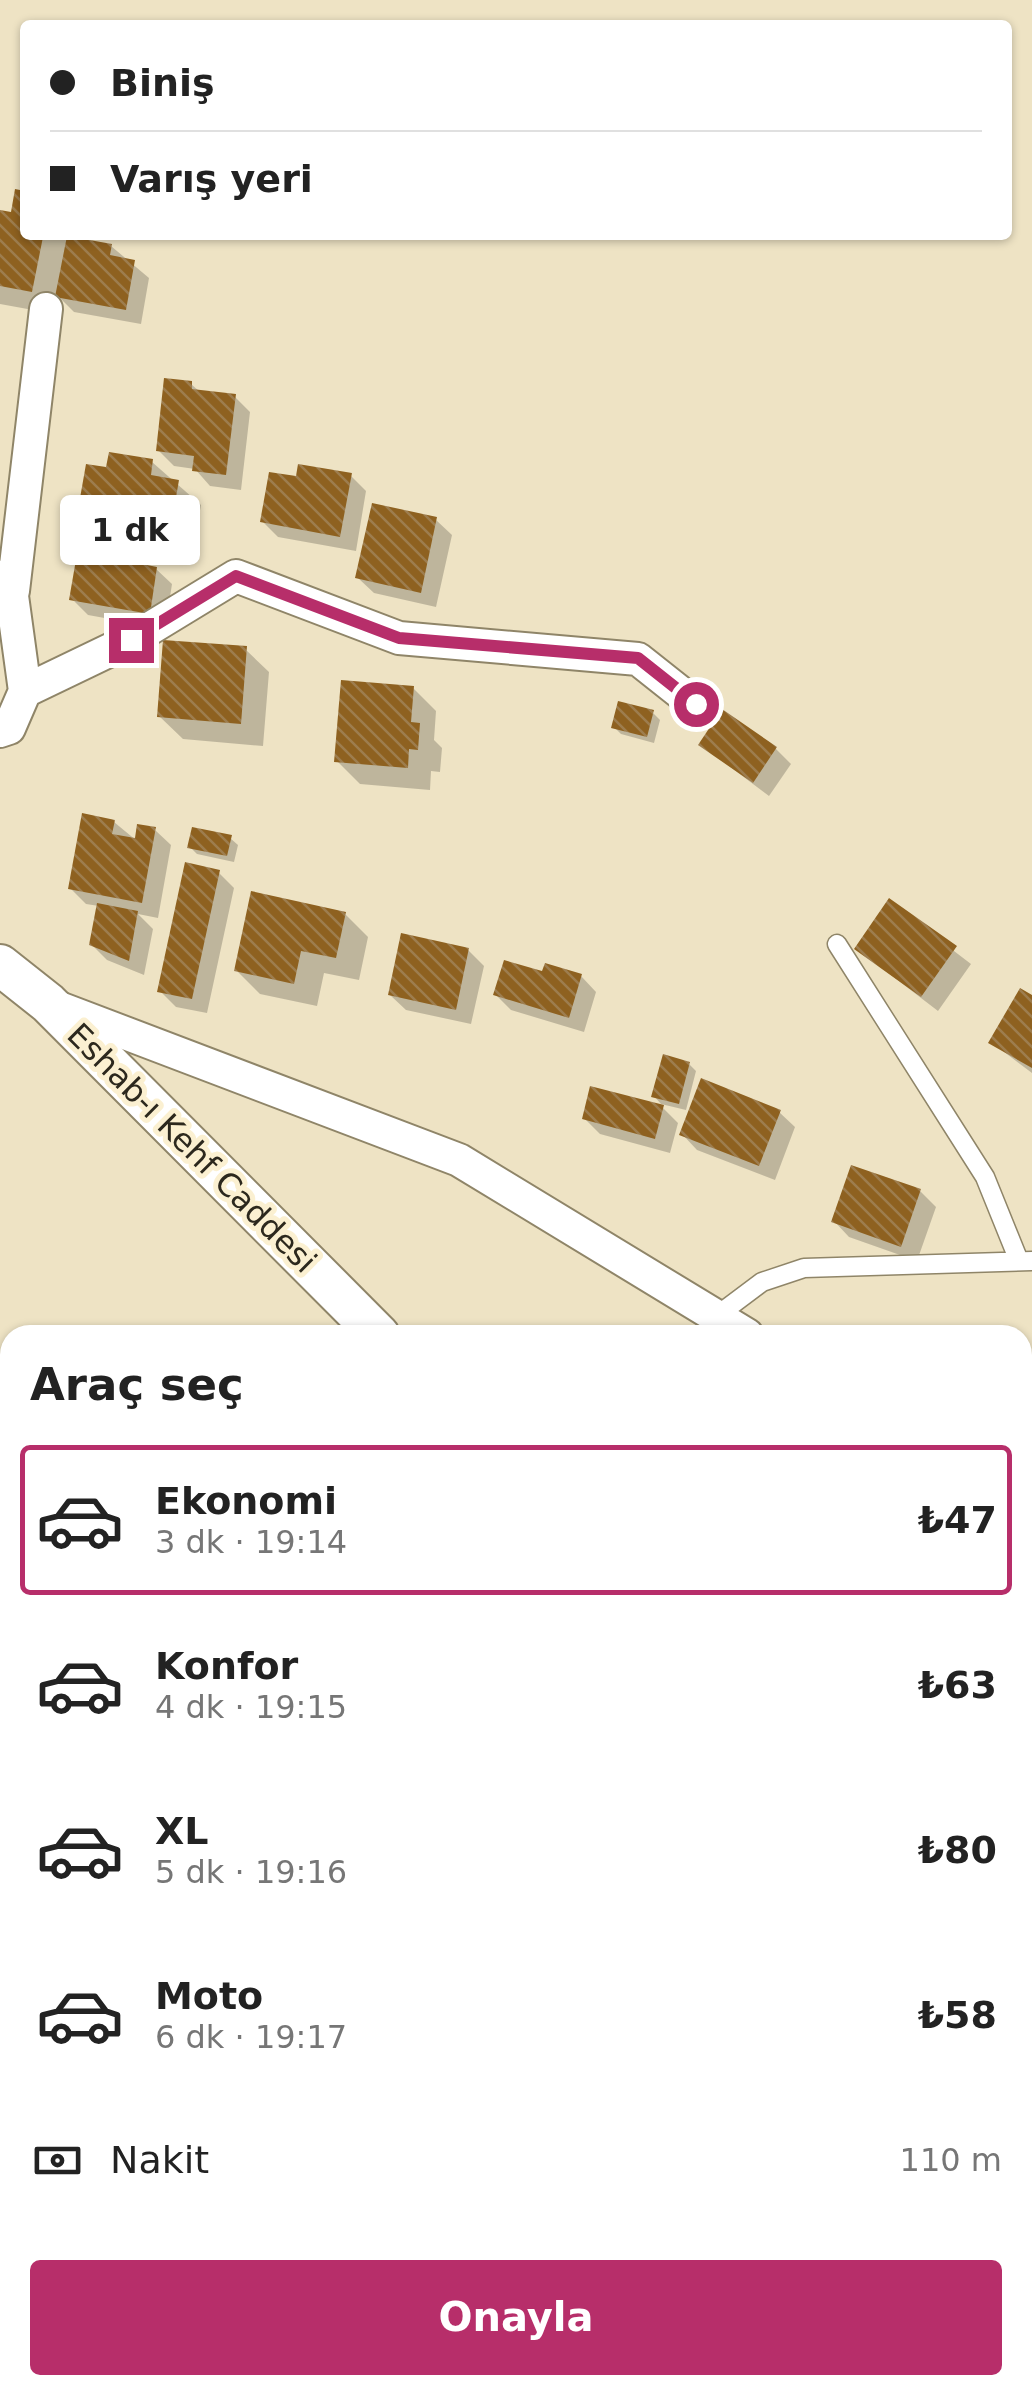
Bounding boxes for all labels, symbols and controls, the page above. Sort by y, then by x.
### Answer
text: Biniş [110,61,215,105]
text: Varış yeri [110,157,313,201]
callout: 1 dk [61,495,201,565]
text: 1 dk [91,511,169,549]
route end [109,618,154,663]
route start [674,682,719,727]
street label: Eshab-ı Kehf Caddesi [60,1016,324,1280]
text: Araç seç [30,1358,244,1411]
icon: car [35,1475,125,1565]
text: Ekonomi [155,1479,337,1523]
text: ₺47 [918,1498,997,1542]
text: 3 dk · 19:14 [155,1523,347,1561]
icon: car [35,1640,125,1730]
text: Konfor [155,1644,298,1688]
text: ₺63 [918,1663,997,1707]
text: 4 dk · 19:15 [155,1688,347,1726]
icon: car [35,1805,125,1895]
text: XL [155,1809,209,1853]
text: ₺80 [918,1828,997,1872]
text: 5 dk · 19:16 [155,1853,347,1891]
icon: car [35,1970,125,2060]
text: Moto [155,1974,263,2018]
text: ₺58 [918,1993,997,2037]
text: 6 dk · 19:17 [155,2018,347,2056]
icon: cash [30,2133,85,2188]
text: Nakit [110,2138,209,2182]
text: 110 m [900,2141,1002,2179]
button: Onayla [30,2260,1002,2375]

